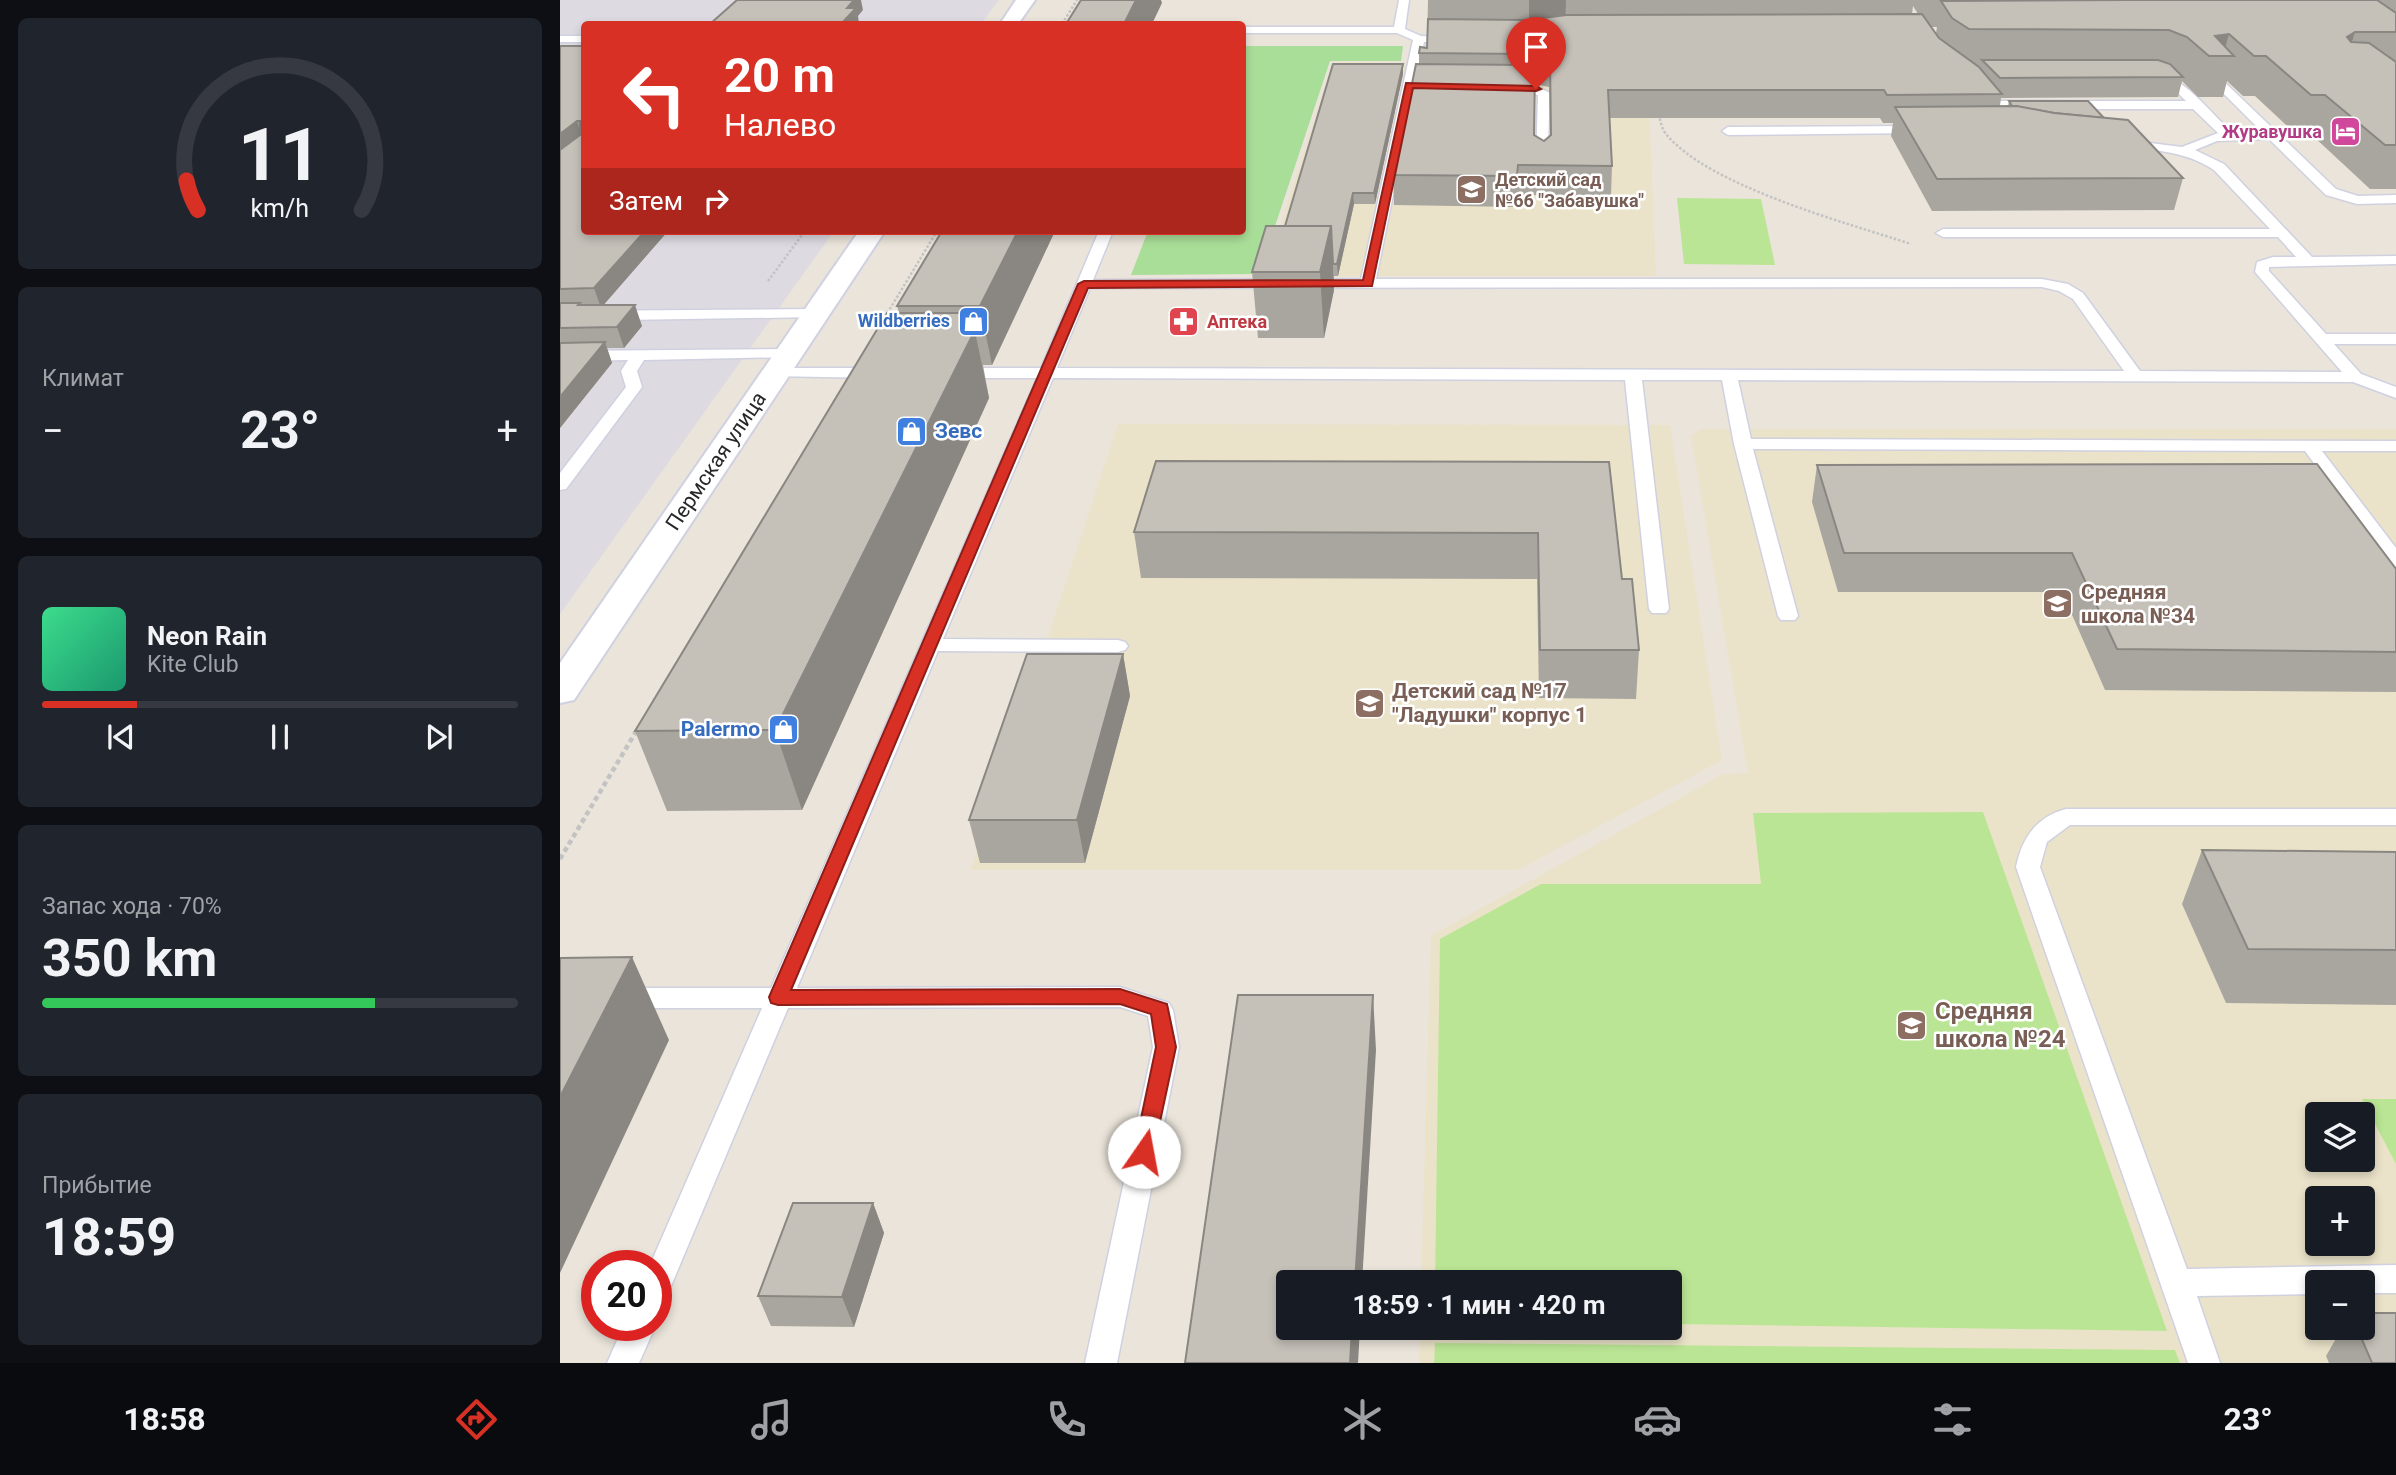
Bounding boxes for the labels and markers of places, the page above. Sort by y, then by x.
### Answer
pin [1506,17,1566,89]
hotel icon: Журавушка [2328,115,2362,149]
place label: Журавушка [2222,121,2322,142]
place label: Детский сад №66 "Забавушка" [1495,169,1644,211]
school or university icon: Детский сад №66 "Забавушка" [1455,173,1489,207]
shop icon: Wildberries [956,304,990,338]
pharmacy icon: Аптека [1167,305,1201,339]
place label: Wildberries [858,310,950,331]
place label: Аптека [1207,311,1267,332]
shop icon: Зевс [895,414,929,448]
place label: Зевс [935,419,982,443]
place label: Средняя школа №34 [2081,580,2195,628]
school or university icon: Средняя школа №34 [2041,587,2075,621]
place label: Детский сад №17 "Ладушки" корпус 1 [1392,679,1587,727]
school or university icon: Детский сад №17 "Ладушки" корпус 1 [1352,686,1386,720]
shop icon: Palermo [766,712,800,746]
place label: Palermo [681,717,760,741]
place label: Средняя школа №24 [1935,997,2066,1053]
school or university icon: Средняя школа №24 [1895,1008,1929,1042]

